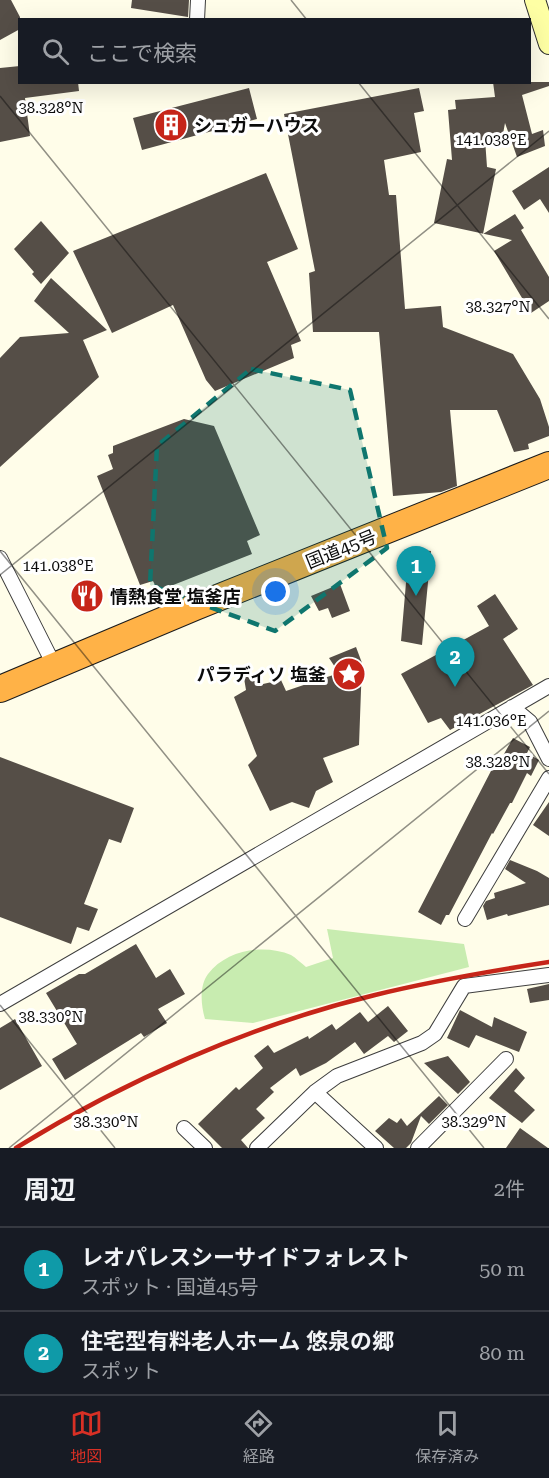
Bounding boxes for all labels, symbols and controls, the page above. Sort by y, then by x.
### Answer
search box [18,18,531,84]
icon: search [39,35,72,68]
text: ここで検索 [87,41,197,66]
text: 38.328°N [18,99,84,117]
building icon: シュガーハウス [153,107,189,143]
place label: シュガーハウス [194,115,320,136]
text: 141.038°E [455,131,527,149]
text: 38.327°N [465,298,531,316]
street label: 国道45号 [303,525,379,573]
pin: 1 [396,546,436,596]
text: 141.038°E [22,557,94,575]
your location [261,577,290,606]
restaurant icon: 情熱食堂 塩釜店 [69,578,105,614]
place label: 情熱食堂 塩釜店 [110,586,241,607]
pin: 2 [436,638,474,687]
place icon: パラディソ 塩釜 [331,656,367,692]
place label: パラディソ 塩釜 [197,664,326,685]
text: 141.036°E [455,712,527,730]
text: 38.328°N [465,753,531,771]
text: 38.330°N [18,1008,84,1026]
text: 38.330°N [73,1113,139,1131]
text: 38.329°N [441,1113,507,1131]
text: 周辺 [24,1175,76,1205]
text: 2件 [494,1177,525,1201]
text: レオパレスシーサイドフォレスト [81,1245,411,1270]
text: 1 [38,1257,49,1281]
text: 50 m [479,1257,525,1281]
text: スポット · 国道45号 [81,1275,259,1299]
text: 住宅型有料老人ホーム 悠泉の郷 [81,1329,394,1354]
text: 2 [38,1341,49,1365]
text: 80 m [479,1341,525,1365]
text: スポット [81,1359,161,1383]
tab: 地図 [70,1407,103,1467]
tab: 経路 [242,1407,275,1467]
tab: 保存済み [415,1407,479,1467]

